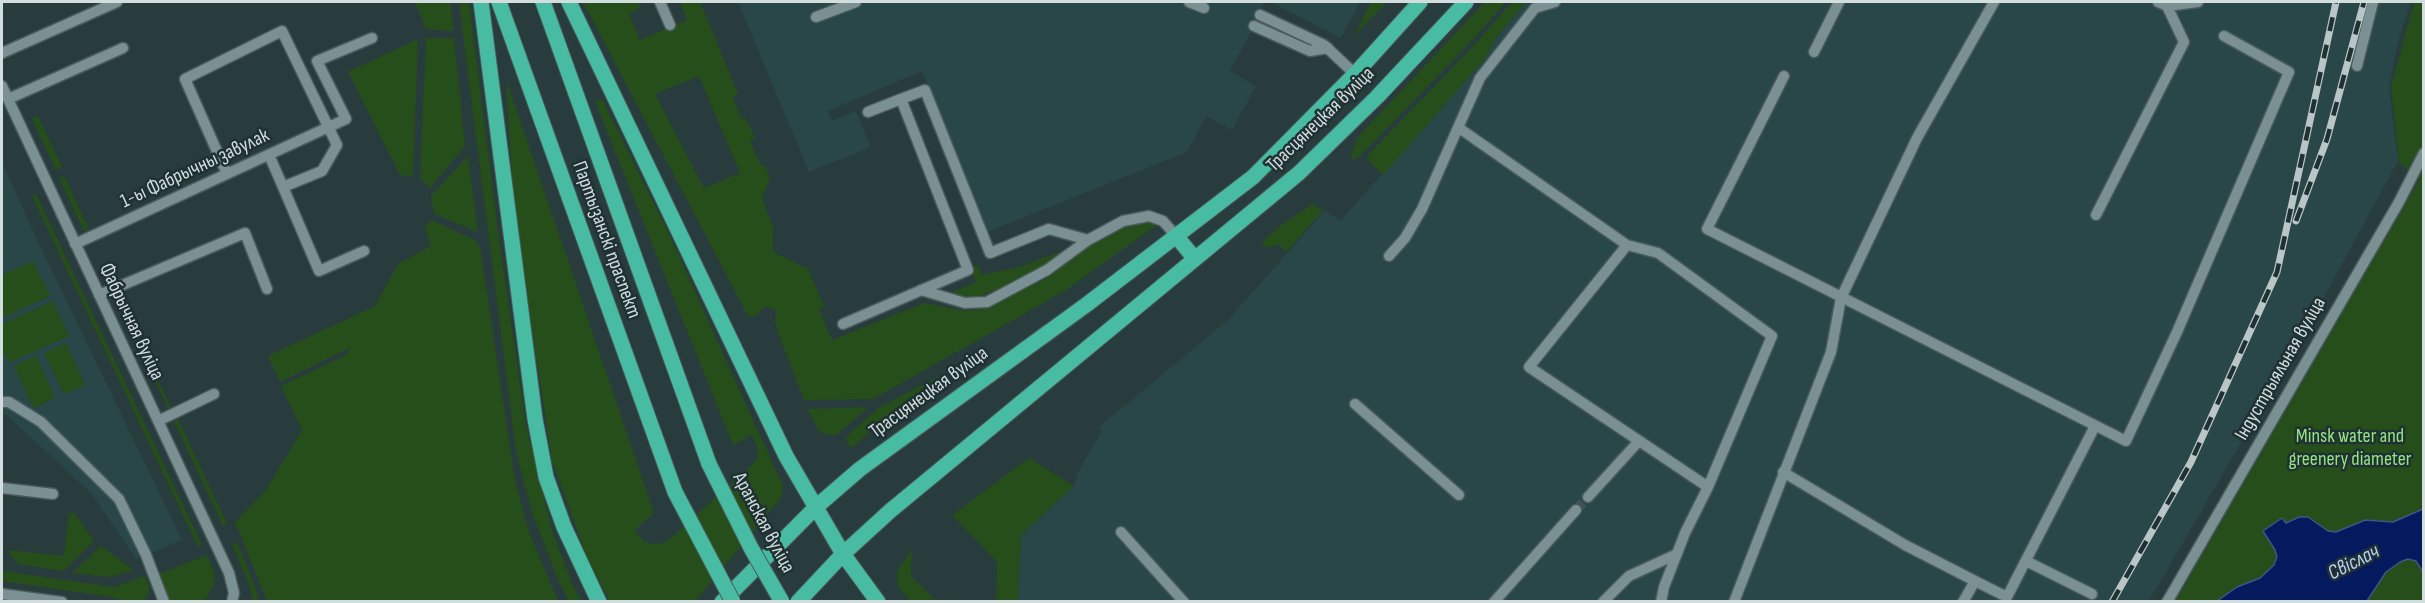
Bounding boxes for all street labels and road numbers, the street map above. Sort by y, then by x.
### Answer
street label: Трасцянецкая вуліца [1262,62,1380,178]
street label: 1-ы Фабрычны завулак [117,124,273,214]
street label: Партызанскі праспект [566,158,646,322]
street label: Фабрычная вуліца [93,260,169,384]
street label: Індустрыяльная вуліца [2230,293,2332,445]
street label: Трасцянецкая вуліца [865,342,993,444]
street label: Аранская вуліца [727,469,799,577]

